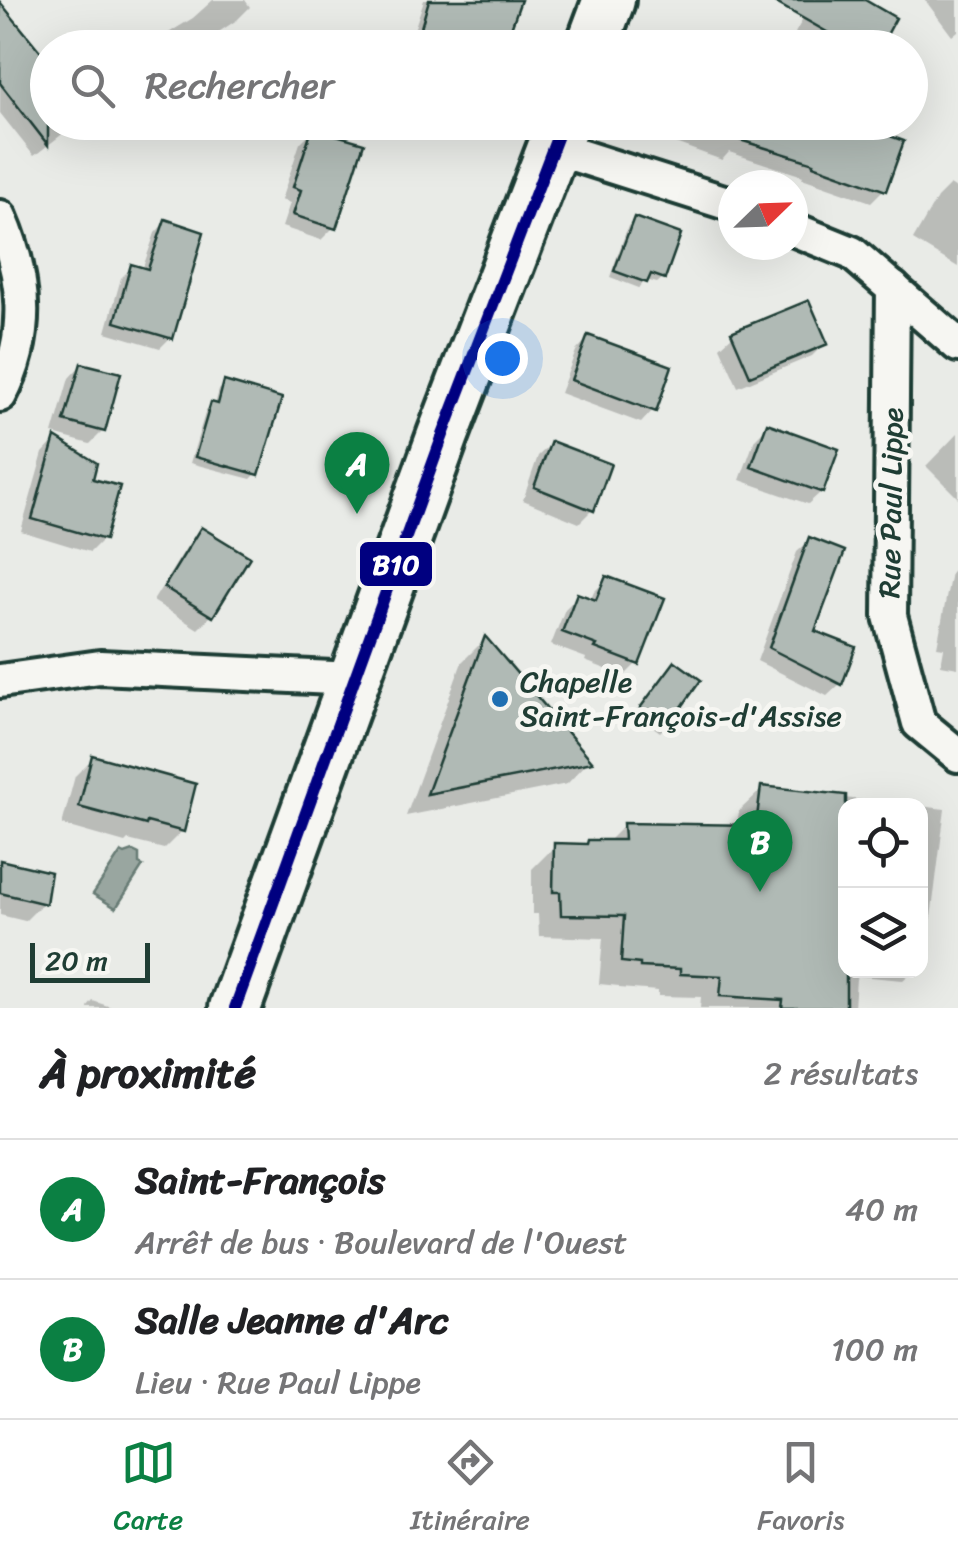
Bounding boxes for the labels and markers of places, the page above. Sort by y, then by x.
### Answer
pin: A [324,432,390,514]
place label: Chapelle Saint-François-d'Assise [520,655,842,743]
marker: Chapelle Saint-François-d'Assise [489,688,511,710]
pin: B [728,810,792,892]

